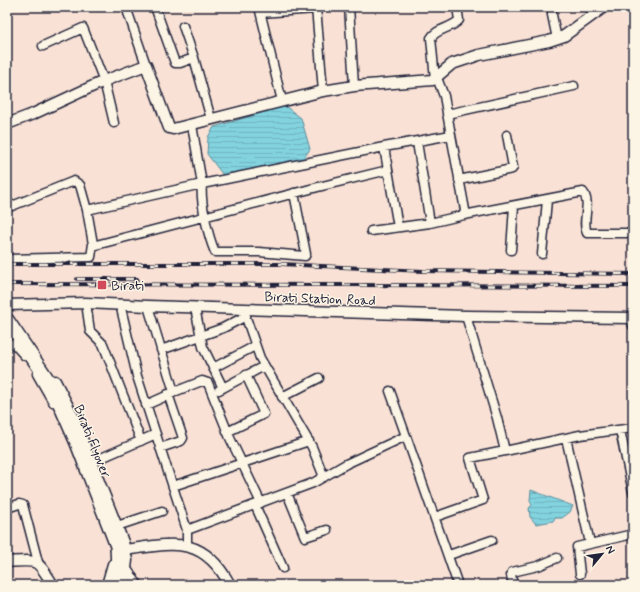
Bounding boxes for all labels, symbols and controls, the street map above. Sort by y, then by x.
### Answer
place label: Birati [111,277,144,295]
marker: Birati [96,279,108,291]
street label: Birati Station Road [264,288,376,310]
street label: Birati Flyover [69,402,115,481]
north arrow [582,534,622,574]
text: N [602,543,618,556]

